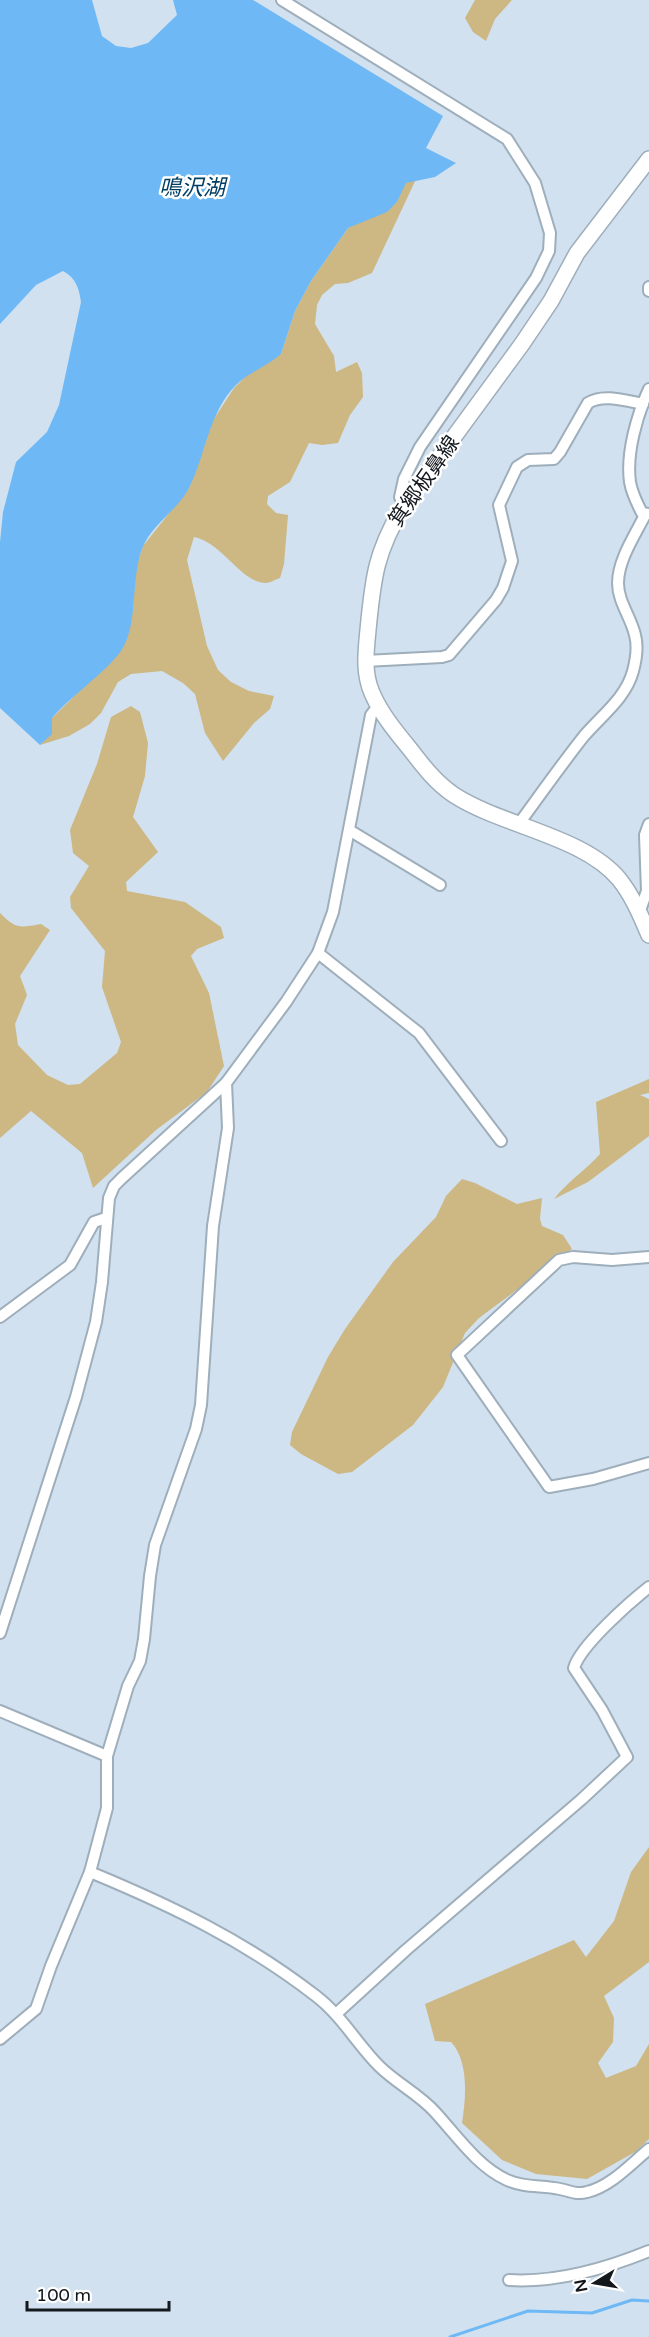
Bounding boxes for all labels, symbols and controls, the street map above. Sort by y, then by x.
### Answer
water label: 鳴沢湖 [159,175,228,201]
street label: 箕郷板鼻線 [384,431,465,531]
north arrow [565,2253,625,2313]
scale bar [27,2274,170,2312]
text: N [570,2277,592,2294]
text: 100 m [36,2284,91,2306]

